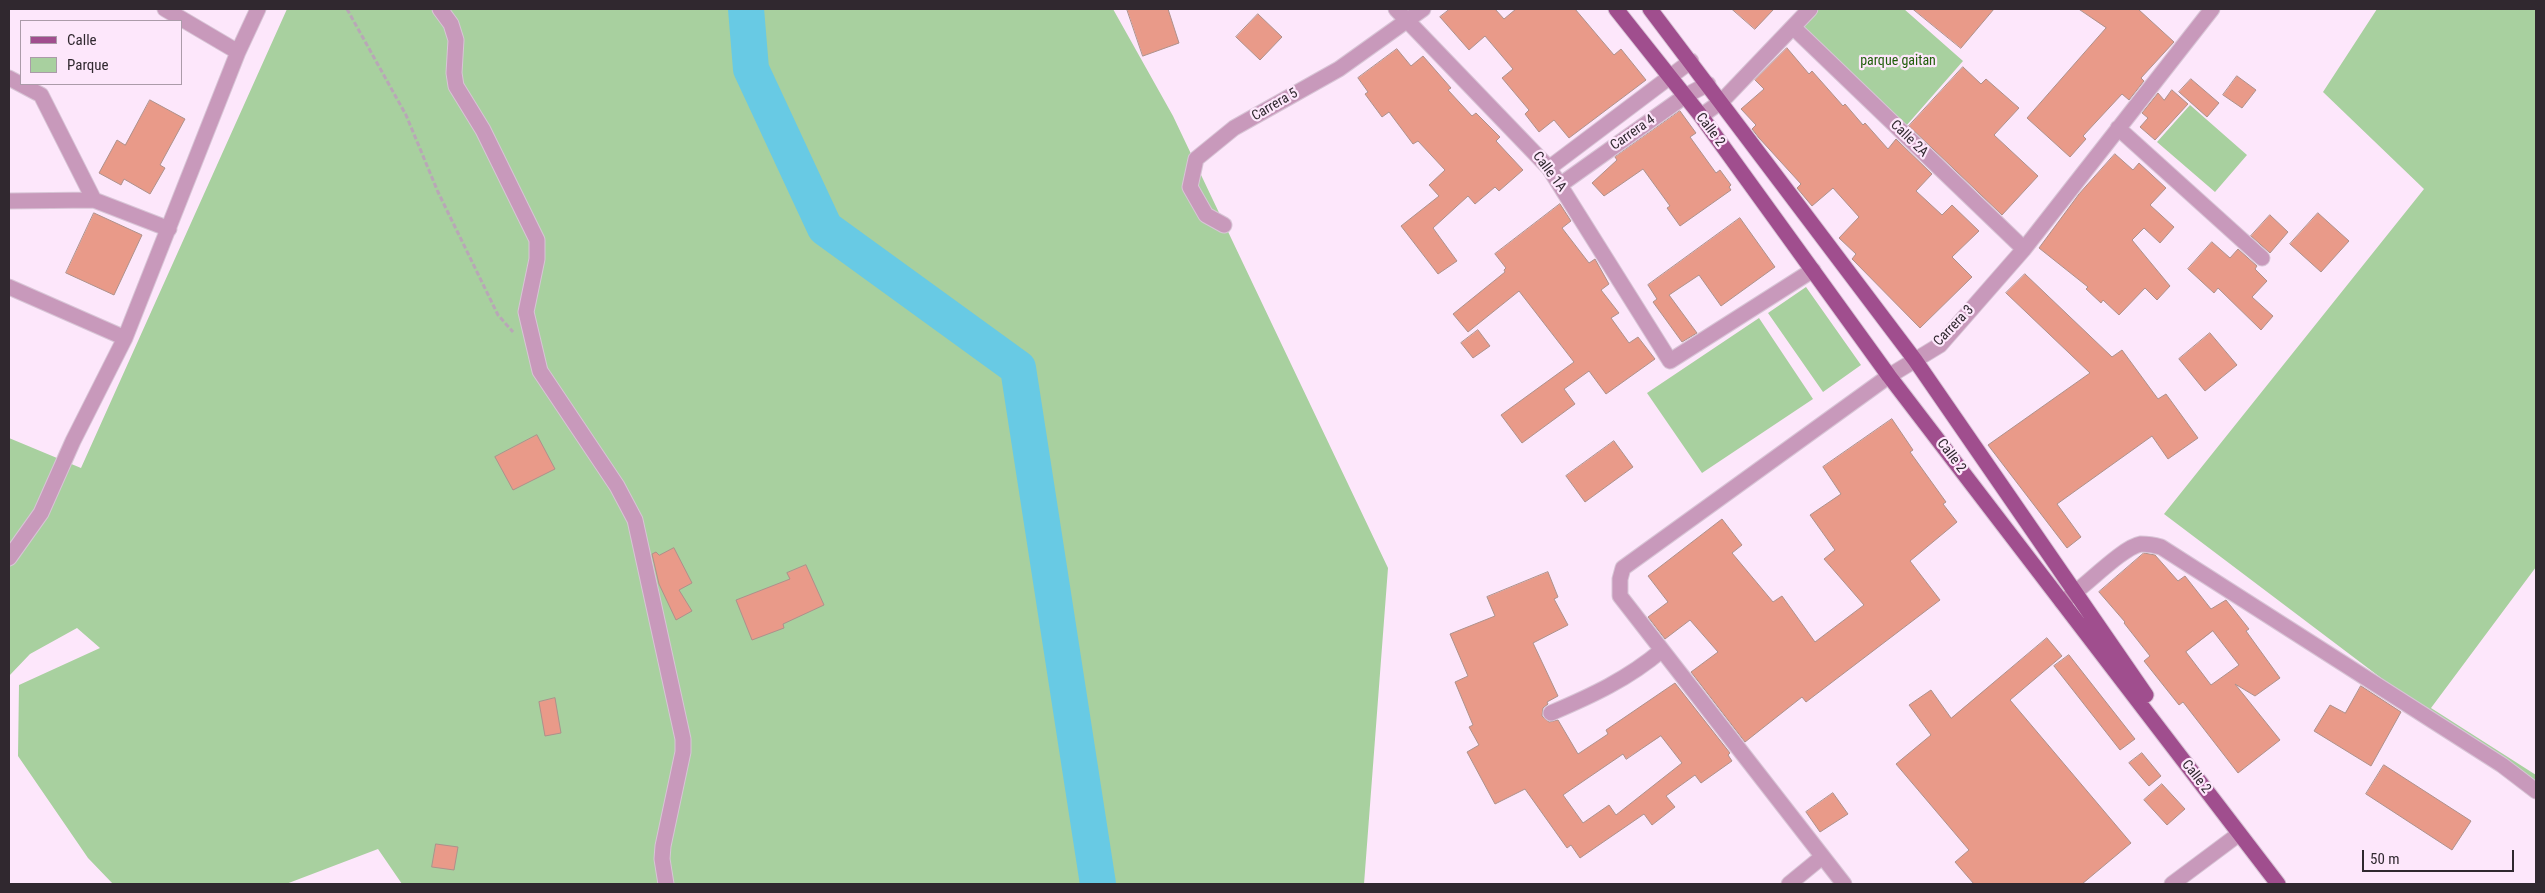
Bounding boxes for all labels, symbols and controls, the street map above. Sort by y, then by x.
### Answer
legend [20,20,182,85]
text: Calle [67,31,97,49]
park label: parque gaitan [1860,53,1936,69]
text: Parque [67,56,109,74]
street label: Carrera 5 [1249,85,1301,125]
street label: Calle 2 [1692,110,1728,150]
street label: Carrera 4 [1608,112,1658,154]
street label: Calle 2A [1887,117,1931,161]
street label: Calle 1A [1529,149,1569,195]
street label: Carrera 3 [1930,302,1978,350]
street label: Calle 2 [1933,436,1969,476]
street label: Calle 2 [2178,757,2214,797]
scale bar [2365,840,2518,872]
text: 50 m [2370,850,2400,868]

